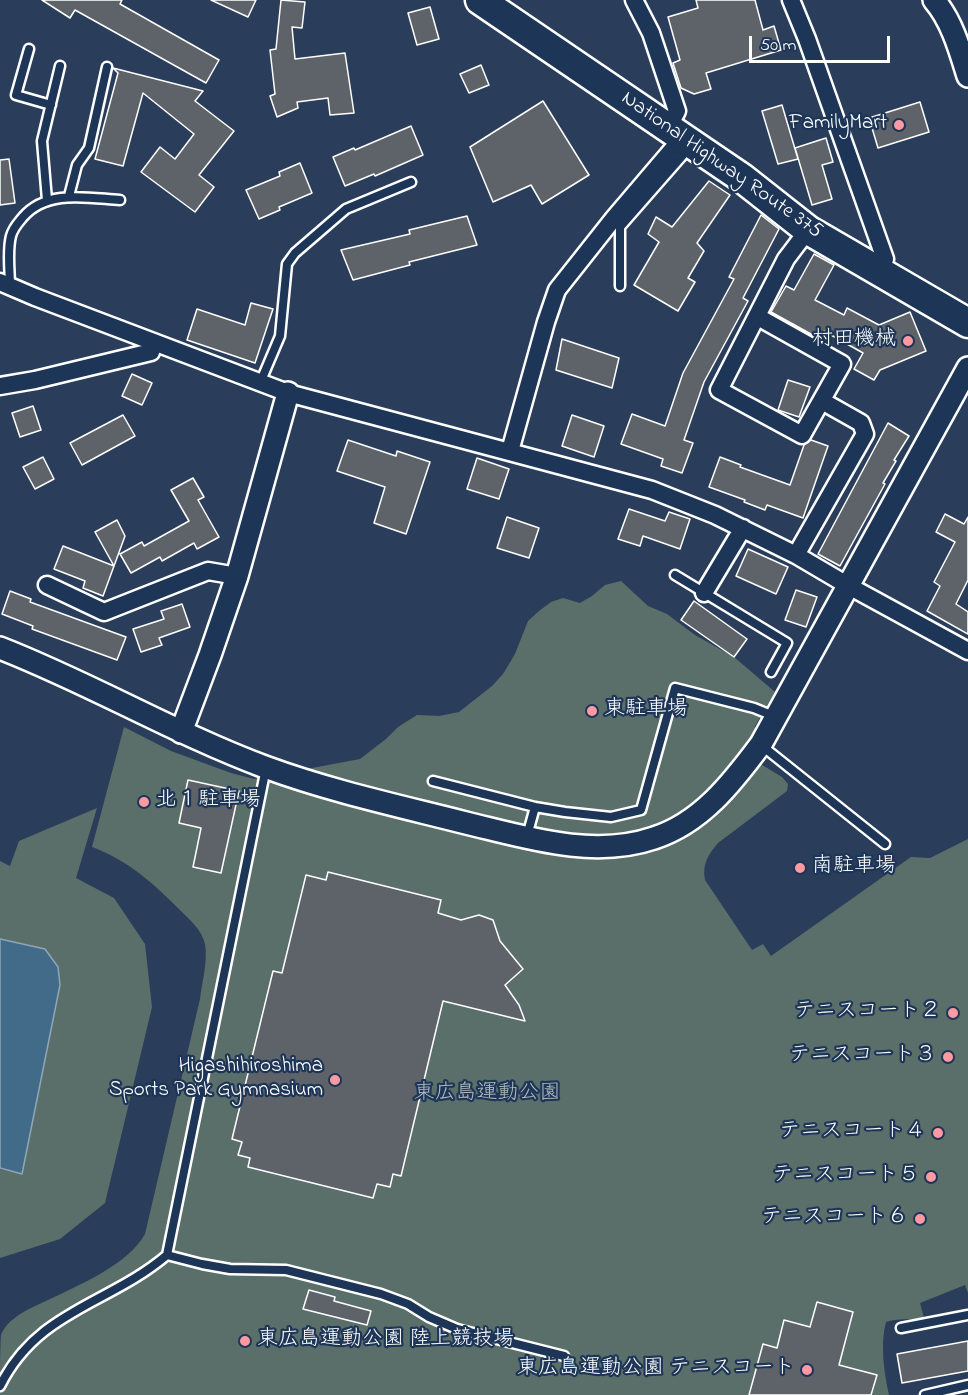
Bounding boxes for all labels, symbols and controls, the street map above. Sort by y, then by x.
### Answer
scale bar [752,24,893,62]
text: 50 m [760,33,797,59]
street label: National Highway Route 375 [616,87,826,245]
place label: FamilyMart [789,112,887,138]
marker: FamilyMart [892,118,906,132]
place label: 村田機械 [812,328,896,354]
marker: 村田機械 [901,334,915,348]
place label: 東駐車場 [604,698,688,724]
marker: 東駐車場 [585,704,599,718]
place label: 北１駐車場 [156,789,261,815]
marker: 北１駐車場 [137,795,151,809]
place label: 南駐車場 [812,855,896,881]
marker: 南駐車場 [793,861,807,875]
place label: テニスコート２ [794,1000,941,1026]
marker: テニスコート２ [946,1006,960,1020]
place label: テニスコート３ [789,1044,936,1070]
marker: テニスコート３ [941,1050,955,1064]
place label: Higashihiroshima Sports Park Gymnasium [109,1055,323,1105]
marker: Higashihiroshima Sports Park Gymnasium [328,1073,342,1087]
park label: 東広島運動公園 [414,1082,560,1108]
place label: テニスコート４ [779,1120,926,1146]
marker: テニスコート４ [931,1126,945,1140]
place label: テニスコート５ [772,1164,919,1190]
marker: テニスコート５ [924,1170,938,1184]
place label: テニスコート６ [761,1206,908,1232]
marker: テニスコート６ [913,1212,927,1226]
place label: 東広島運動公園 陸上競技場 [257,1328,514,1354]
marker: 東広島運動公園 陸上競技場 [238,1334,252,1348]
place label: 東広島運動公園 テニスコート [517,1357,795,1383]
marker: 東広島運動公園 テニスコート [800,1363,814,1377]

